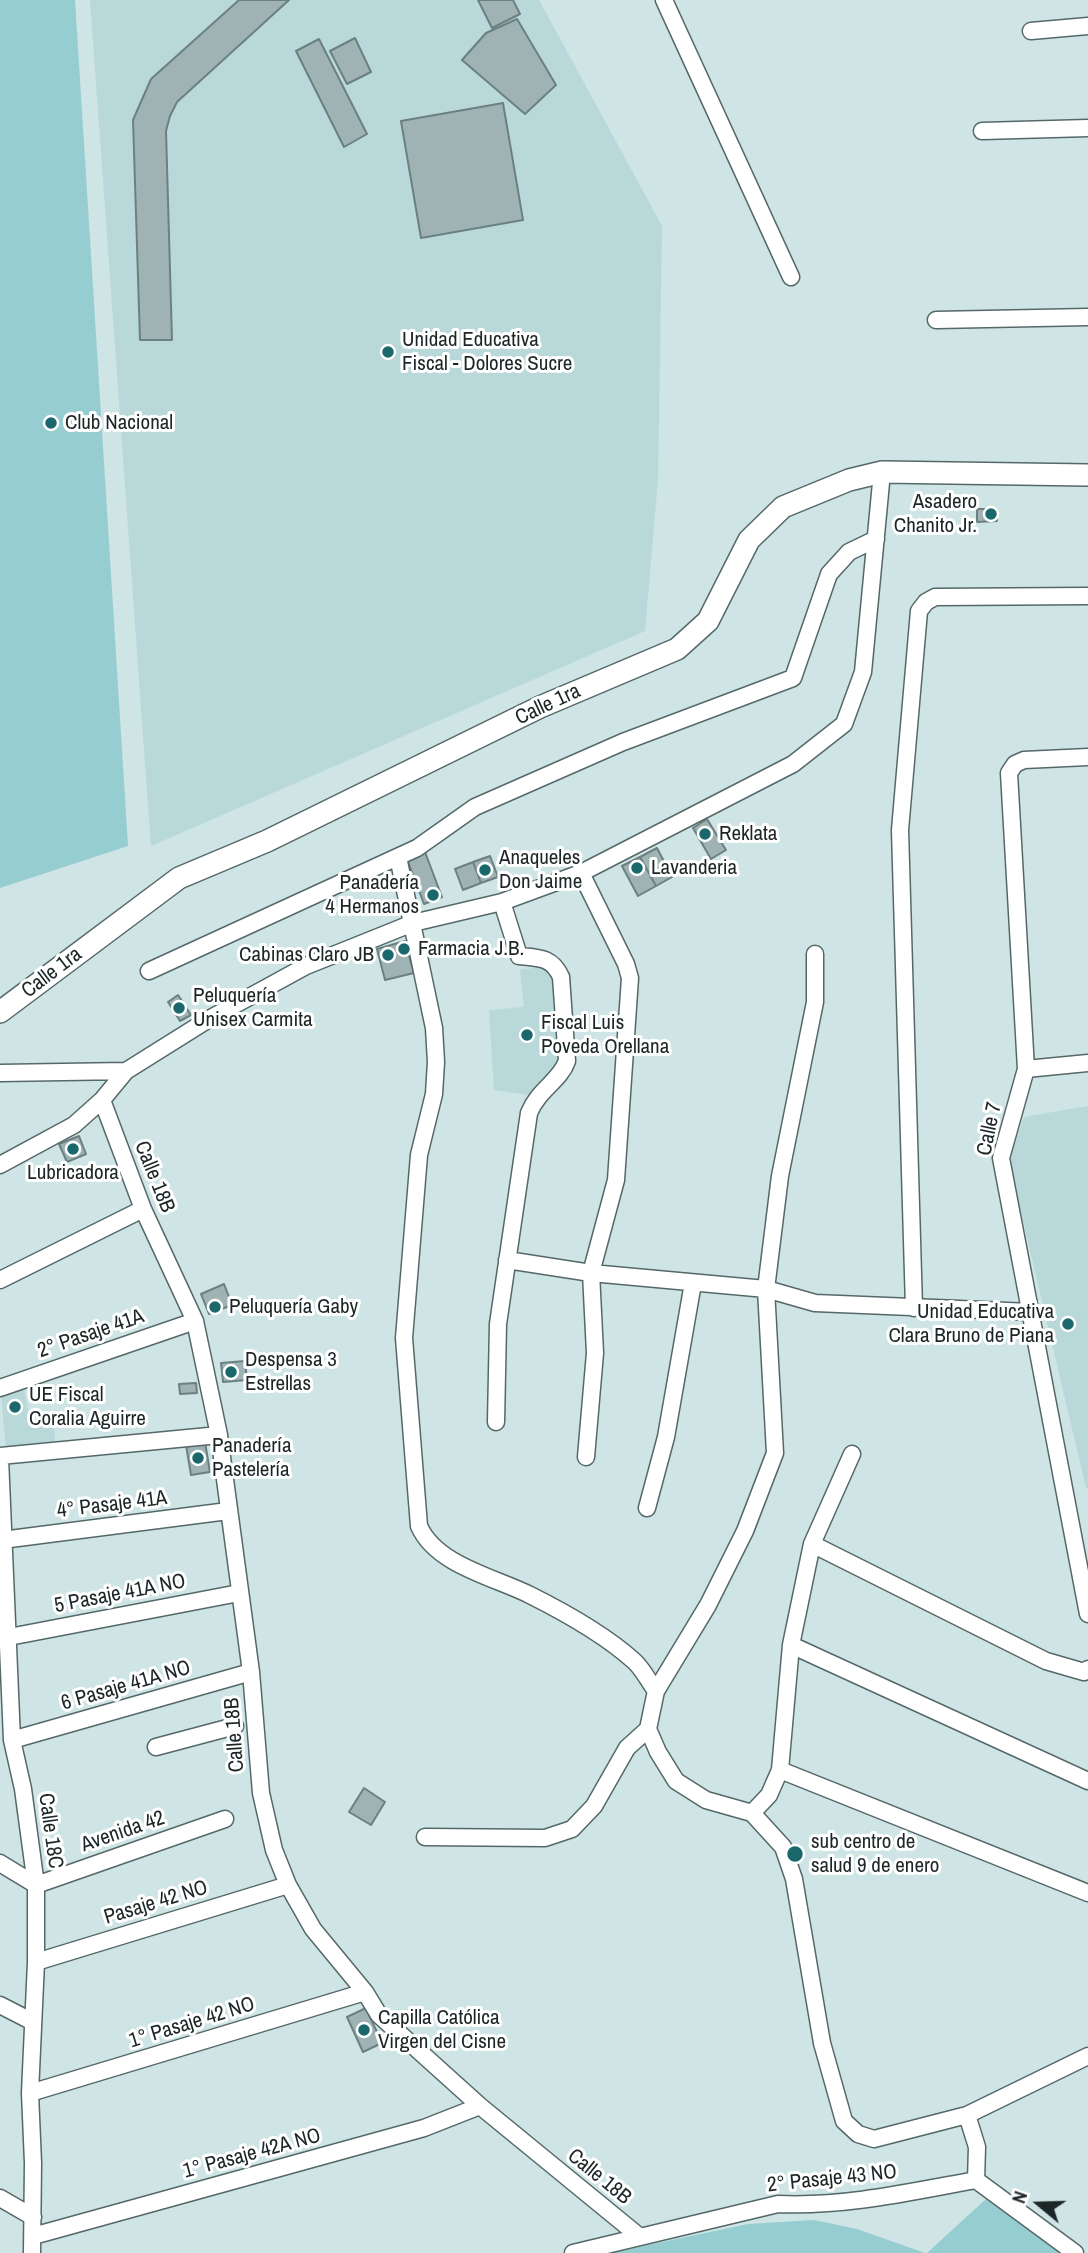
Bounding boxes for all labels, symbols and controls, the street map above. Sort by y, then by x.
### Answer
place label: Unidad Educativa Fiscal - Dolores Sucre [402,327,572,377]
marker: Unidad Educativa Fiscal - Dolores Sucre [380,344,396,360]
place label: Club Nacional [65,410,173,436]
marker: Club Nacional [43,415,59,431]
place label: Asadero Chanito Jr. [894,489,977,539]
marker: Asadero Chanito Jr. [983,506,999,522]
street label: Calle 1ra [511,679,585,731]
place label: Reklata [719,821,777,847]
marker: Reklata [697,826,713,842]
place label: Anaqueles Don Jaime [499,845,582,895]
place label: Lavanderia [651,855,737,881]
marker: Lavanderia [629,860,645,876]
marker: Anaqueles Don Jaime [477,862,493,878]
place label: Panadería 4 Hermanos [325,870,419,920]
marker: Panadería 4 Hermanos [425,887,441,903]
place label: Farmacia J.B. [418,936,524,962]
marker: Farmacia J.B. [396,941,412,957]
street label: Calle 1ra [17,942,87,1004]
place label: Cabinas Claro JB [239,942,374,968]
marker: Cabinas Claro JB [380,947,396,963]
place label: Peluquería Unisex Carmita [193,983,313,1033]
marker: Peluquería Unisex Carmita [171,1000,187,1016]
place label: Fiscal Luis Poveda Orellana [541,1010,669,1060]
marker: Fiscal Luis Poveda Orellana [519,1027,535,1043]
street label: Calle 7 [972,1100,1008,1158]
street label: Calle 18B [128,1138,180,1216]
marker: Lubricadora [65,1141,81,1157]
place label: Lubricadora [27,1160,119,1186]
place label: Peluquería Gaby [229,1294,358,1320]
marker: Peluquería Gaby [207,1299,223,1315]
place label: Unidad Educativa Clara Bruno de Piana [888,1299,1054,1349]
street label: 2° Pasaje 41A [34,1304,148,1364]
marker: Unidad Educativa Clara Bruno de Piana [1060,1316,1076,1332]
place label: Despensa 3 Estrellas [245,1347,337,1397]
marker: Despensa 3 Estrellas [223,1364,239,1380]
place label: UE Fiscal Coralia Aguirre [29,1382,146,1432]
marker: UE Fiscal Coralia Aguirre [7,1399,23,1415]
place label: Panadería Pastelería [212,1433,291,1483]
marker: Panadería Pastelería [190,1450,206,1466]
street label: 4° Pasaje 41A [55,1486,169,1524]
street label: 5 Pasaje 41A NO [52,1569,188,1619]
street label: 6 Pasaje 41A NO [59,1656,193,1716]
street label: Calle 18B [220,1697,250,1773]
street label: Calle 18C [32,1792,68,1870]
street label: Avenida 42 [78,1806,168,1858]
place label: sub centro de salud 9 de enero [811,1829,939,1879]
marker: sub centro de salud 9 de enero [785,1844,805,1864]
street label: Pasaje 42 NO [101,1875,211,1931]
street label: 1° Pasaje 42 NO [126,1992,258,2054]
place label: Capilla Católica Virgen del Cisne [378,2005,506,2055]
marker: Capilla Católica Virgen del Cisne [356,2022,372,2038]
street label: 1° Pasaje 42A NO [180,2124,324,2184]
street label: Calle 18B [562,2144,636,2210]
street label: 2° Pasaje 43 NO [766,2160,898,2198]
north arrow [1004,2169,1074,2239]
text: N [1005,2188,1033,2207]

